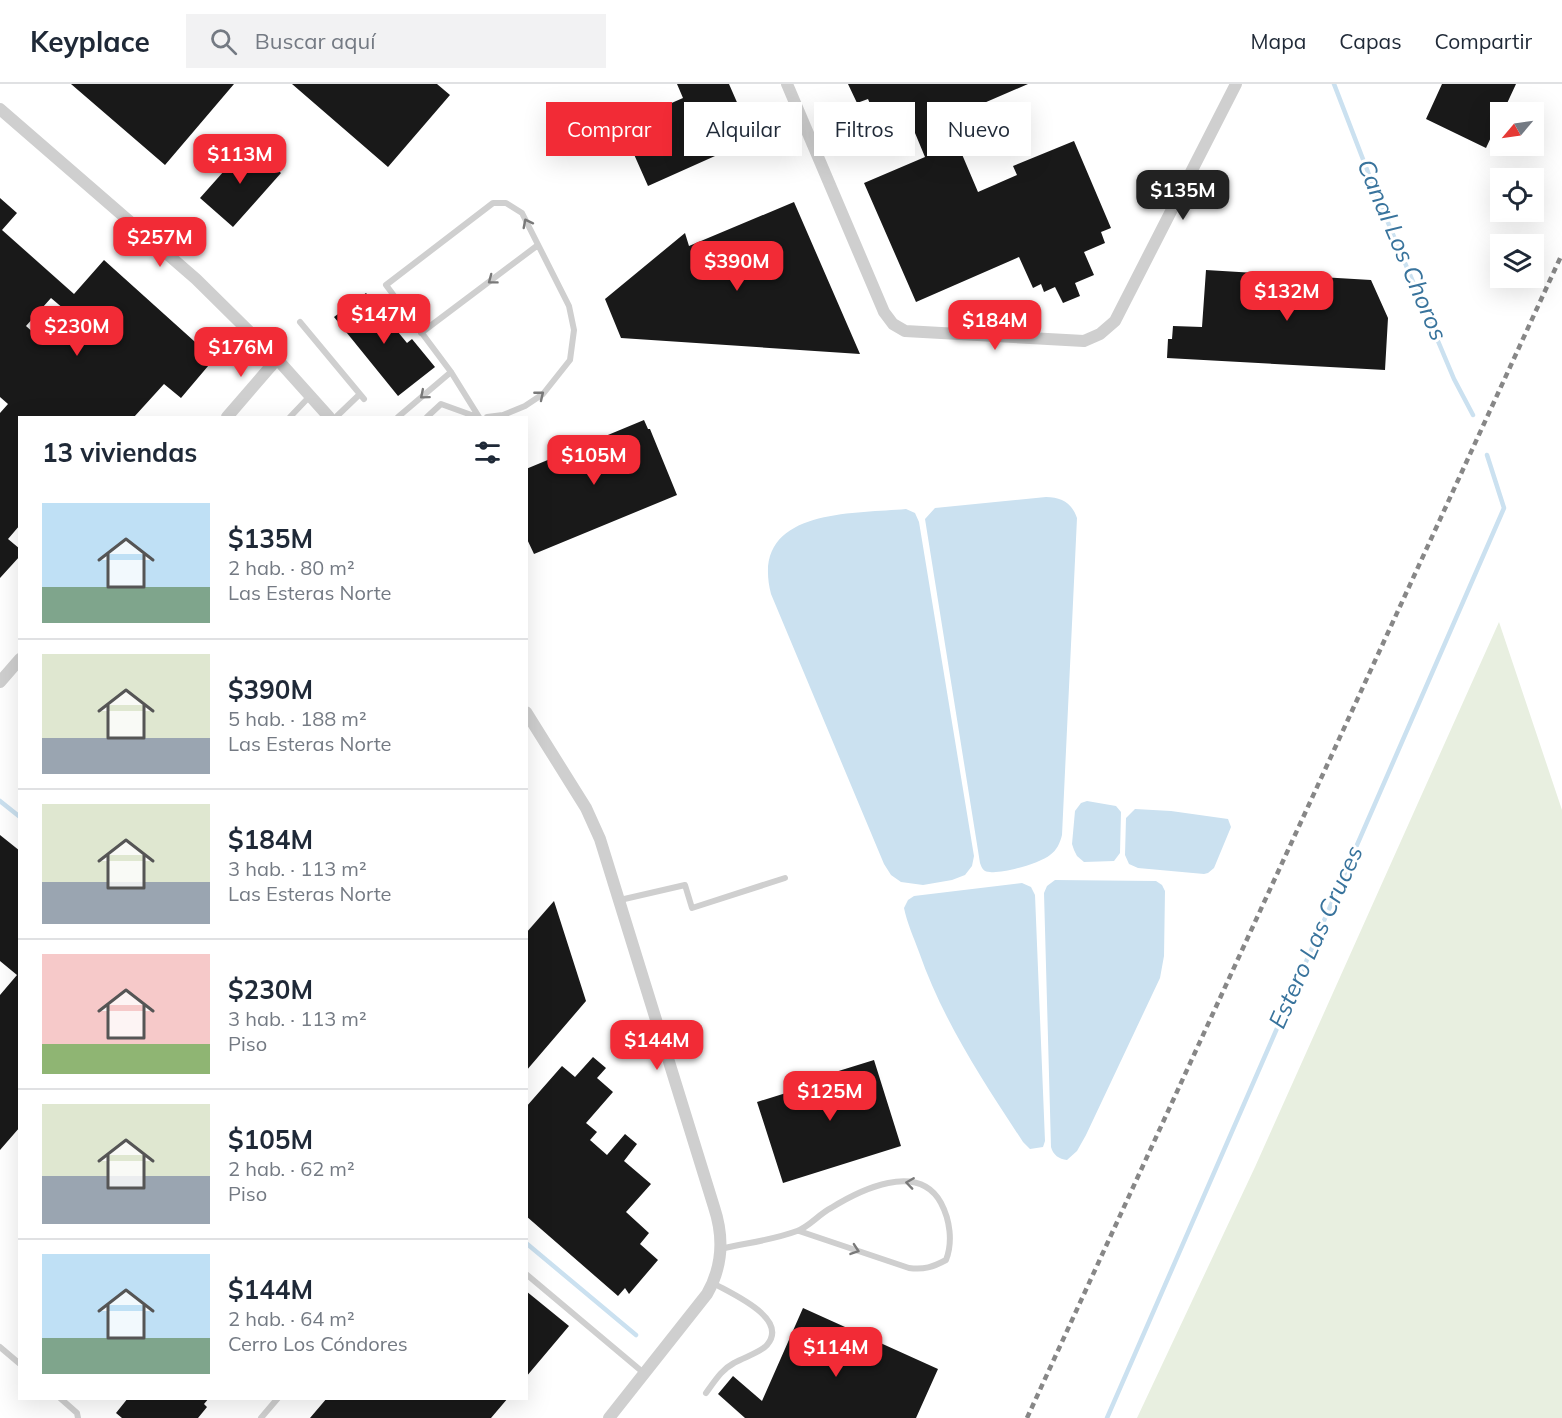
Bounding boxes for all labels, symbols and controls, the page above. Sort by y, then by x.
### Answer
search box [186,14,606,68]
text: Keyplace [30,24,150,59]
icon: search [207,25,240,58]
text: Buscar aquí [255,27,375,55]
text: Mapa [1251,28,1306,54]
text: Capas [1339,28,1402,54]
text: Compartir [1435,28,1532,54]
chip: Comprar [546,102,672,156]
chip: Alquilar [684,102,802,156]
chip: Filtros [814,102,915,156]
chip: Nuevo [927,102,1031,156]
north arrow [1490,102,1544,156]
map controls [1490,102,1544,288]
pin: $113M [198,134,282,185]
text: $113M [207,141,273,166]
water label: Canal Los Choros [1351,154,1455,345]
button: locate [1490,168,1544,222]
pin: $135M [1141,170,1225,221]
text: $135M [1150,177,1216,202]
pin: $257M [118,217,202,268]
one-way arrow [523,219,534,229]
text: $257M [127,224,193,249]
button: layers [1490,234,1544,288]
pin: $390M [695,241,779,292]
text: $390M [704,248,770,273]
pin: $132M [1245,271,1329,322]
one-way arrow [487,273,498,284]
text: $132M [1254,278,1320,303]
pin: $147M [342,294,426,345]
pin: $184M [953,300,1037,351]
text: $147M [351,301,417,326]
pin: $230M [35,306,119,357]
text: $184M [962,307,1028,332]
text: $230M [44,313,110,338]
pin: $176M [199,327,283,378]
text: $176M [208,334,274,359]
one-way arrow [420,387,431,398]
one-way arrow [533,392,544,403]
pin: $105M [552,435,636,486]
text: 13 viviendas [42,436,197,469]
icon: filters [471,436,504,469]
text: $105M [561,442,627,467]
text: $135M [228,522,313,555]
icon: home [90,527,162,599]
text: 2 hab. · 80 m² [228,555,355,580]
text: Las Esteras Norte [228,580,391,605]
text: $390M [228,673,313,706]
icon: home [90,678,162,750]
text: 5 hab. · 188 m² [228,706,367,731]
text: Las Esteras Norte [228,731,391,756]
text: $184M [228,823,313,856]
icon: home [90,828,162,900]
water label: Estero Las Cruces [1261,841,1369,1033]
text: 3 hab. · 113 m² [228,856,367,881]
text: Las Esteras Norte [228,881,391,906]
text: $230M [228,973,313,1006]
icon: home [90,978,162,1050]
text: 3 hab. · 113 m² [228,1006,367,1031]
pin: $144M [615,1020,699,1071]
text: $144M [624,1027,690,1052]
text: Piso [228,1031,267,1056]
pin: $125M [788,1071,872,1122]
text: $125M [797,1078,863,1103]
text: $105M [228,1123,313,1156]
icon: home [90,1128,162,1200]
text: 2 hab. · 62 m² [228,1156,355,1181]
one-way arrow [905,1177,915,1189]
text: Piso [228,1181,267,1206]
one-way arrow [849,1242,860,1255]
text: $144M [228,1273,313,1306]
icon: home [90,1278,162,1350]
text: 2 hab. · 64 m² [228,1306,355,1331]
pin: $114M [794,1327,878,1378]
text: Cerro Los Cóndores [228,1331,408,1356]
text: $114M [803,1334,869,1359]

